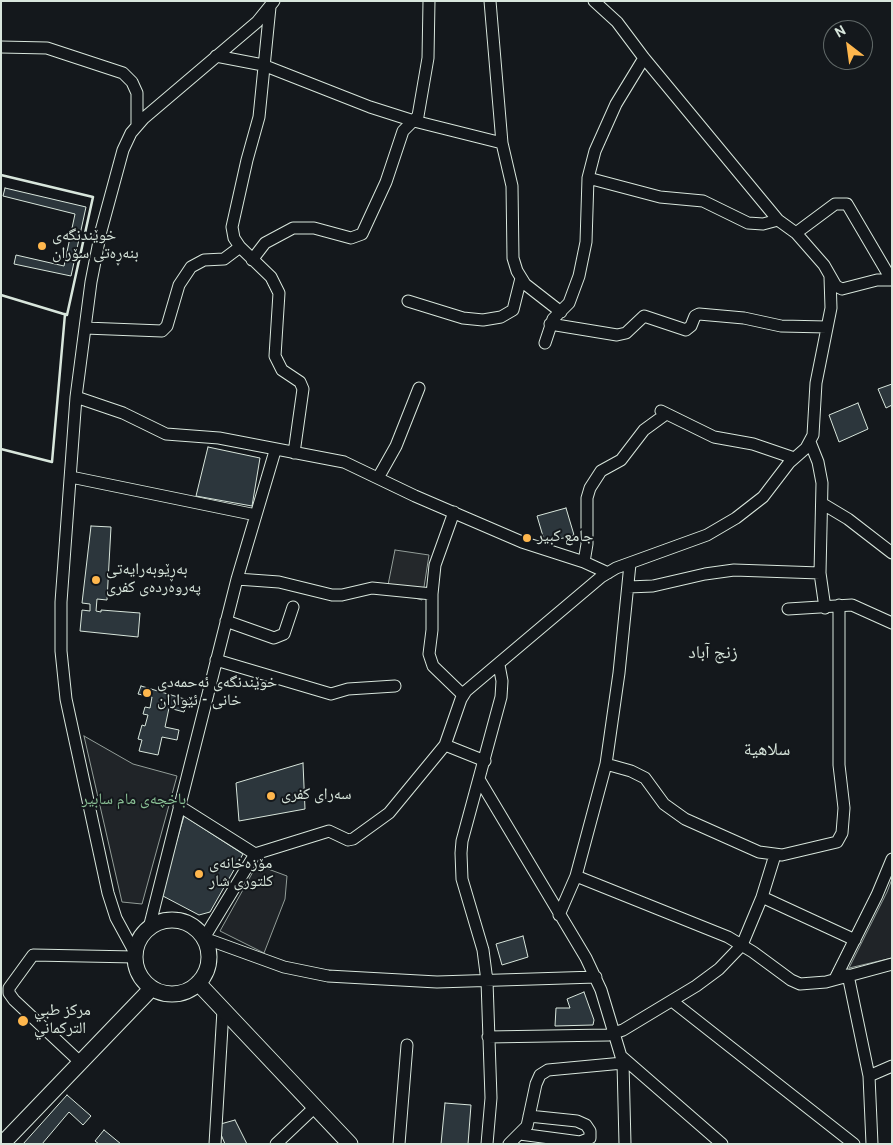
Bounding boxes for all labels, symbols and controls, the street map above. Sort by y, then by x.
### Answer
north arrow [823,20,873,70]
text: N [832,23,849,42]
place label: خوێندنگەی بنەڕەتی سۆران [52,227,139,265]
marker: خوێندنگەی بنەڕەتی سۆران [36,240,48,252]
place label: جامع كبير [537,528,593,548]
marker: جامع كبير [521,532,533,544]
place label: بەڕێوبەرایەتی پەروەردەی کفری [106,561,201,599]
marker: بەڕێوبەرایەتی پەروەردەی کفری [90,574,102,586]
district label: زنج آباد [688,643,738,665]
place label: خوێندنگەی ئەحمەدی خانی - ئێواران [157,674,277,712]
marker: خوێندنگەی ئەحمەدی خانی - ئێواران [141,687,153,699]
district label: سلاهية [744,740,790,762]
place label: سەرای کفری [281,786,352,806]
marker: سەرای کفری [265,790,277,802]
park label: باخچەی مام سابیر [82,791,186,811]
place label: مۆزەخانەی کلتوری شار [209,855,273,893]
marker: مۆزەخانەی کلتوری شار [193,868,205,880]
place label: مركز طبي التركماني [34,1002,91,1040]
marker: مركز طبي التركماني [16,1014,30,1028]

